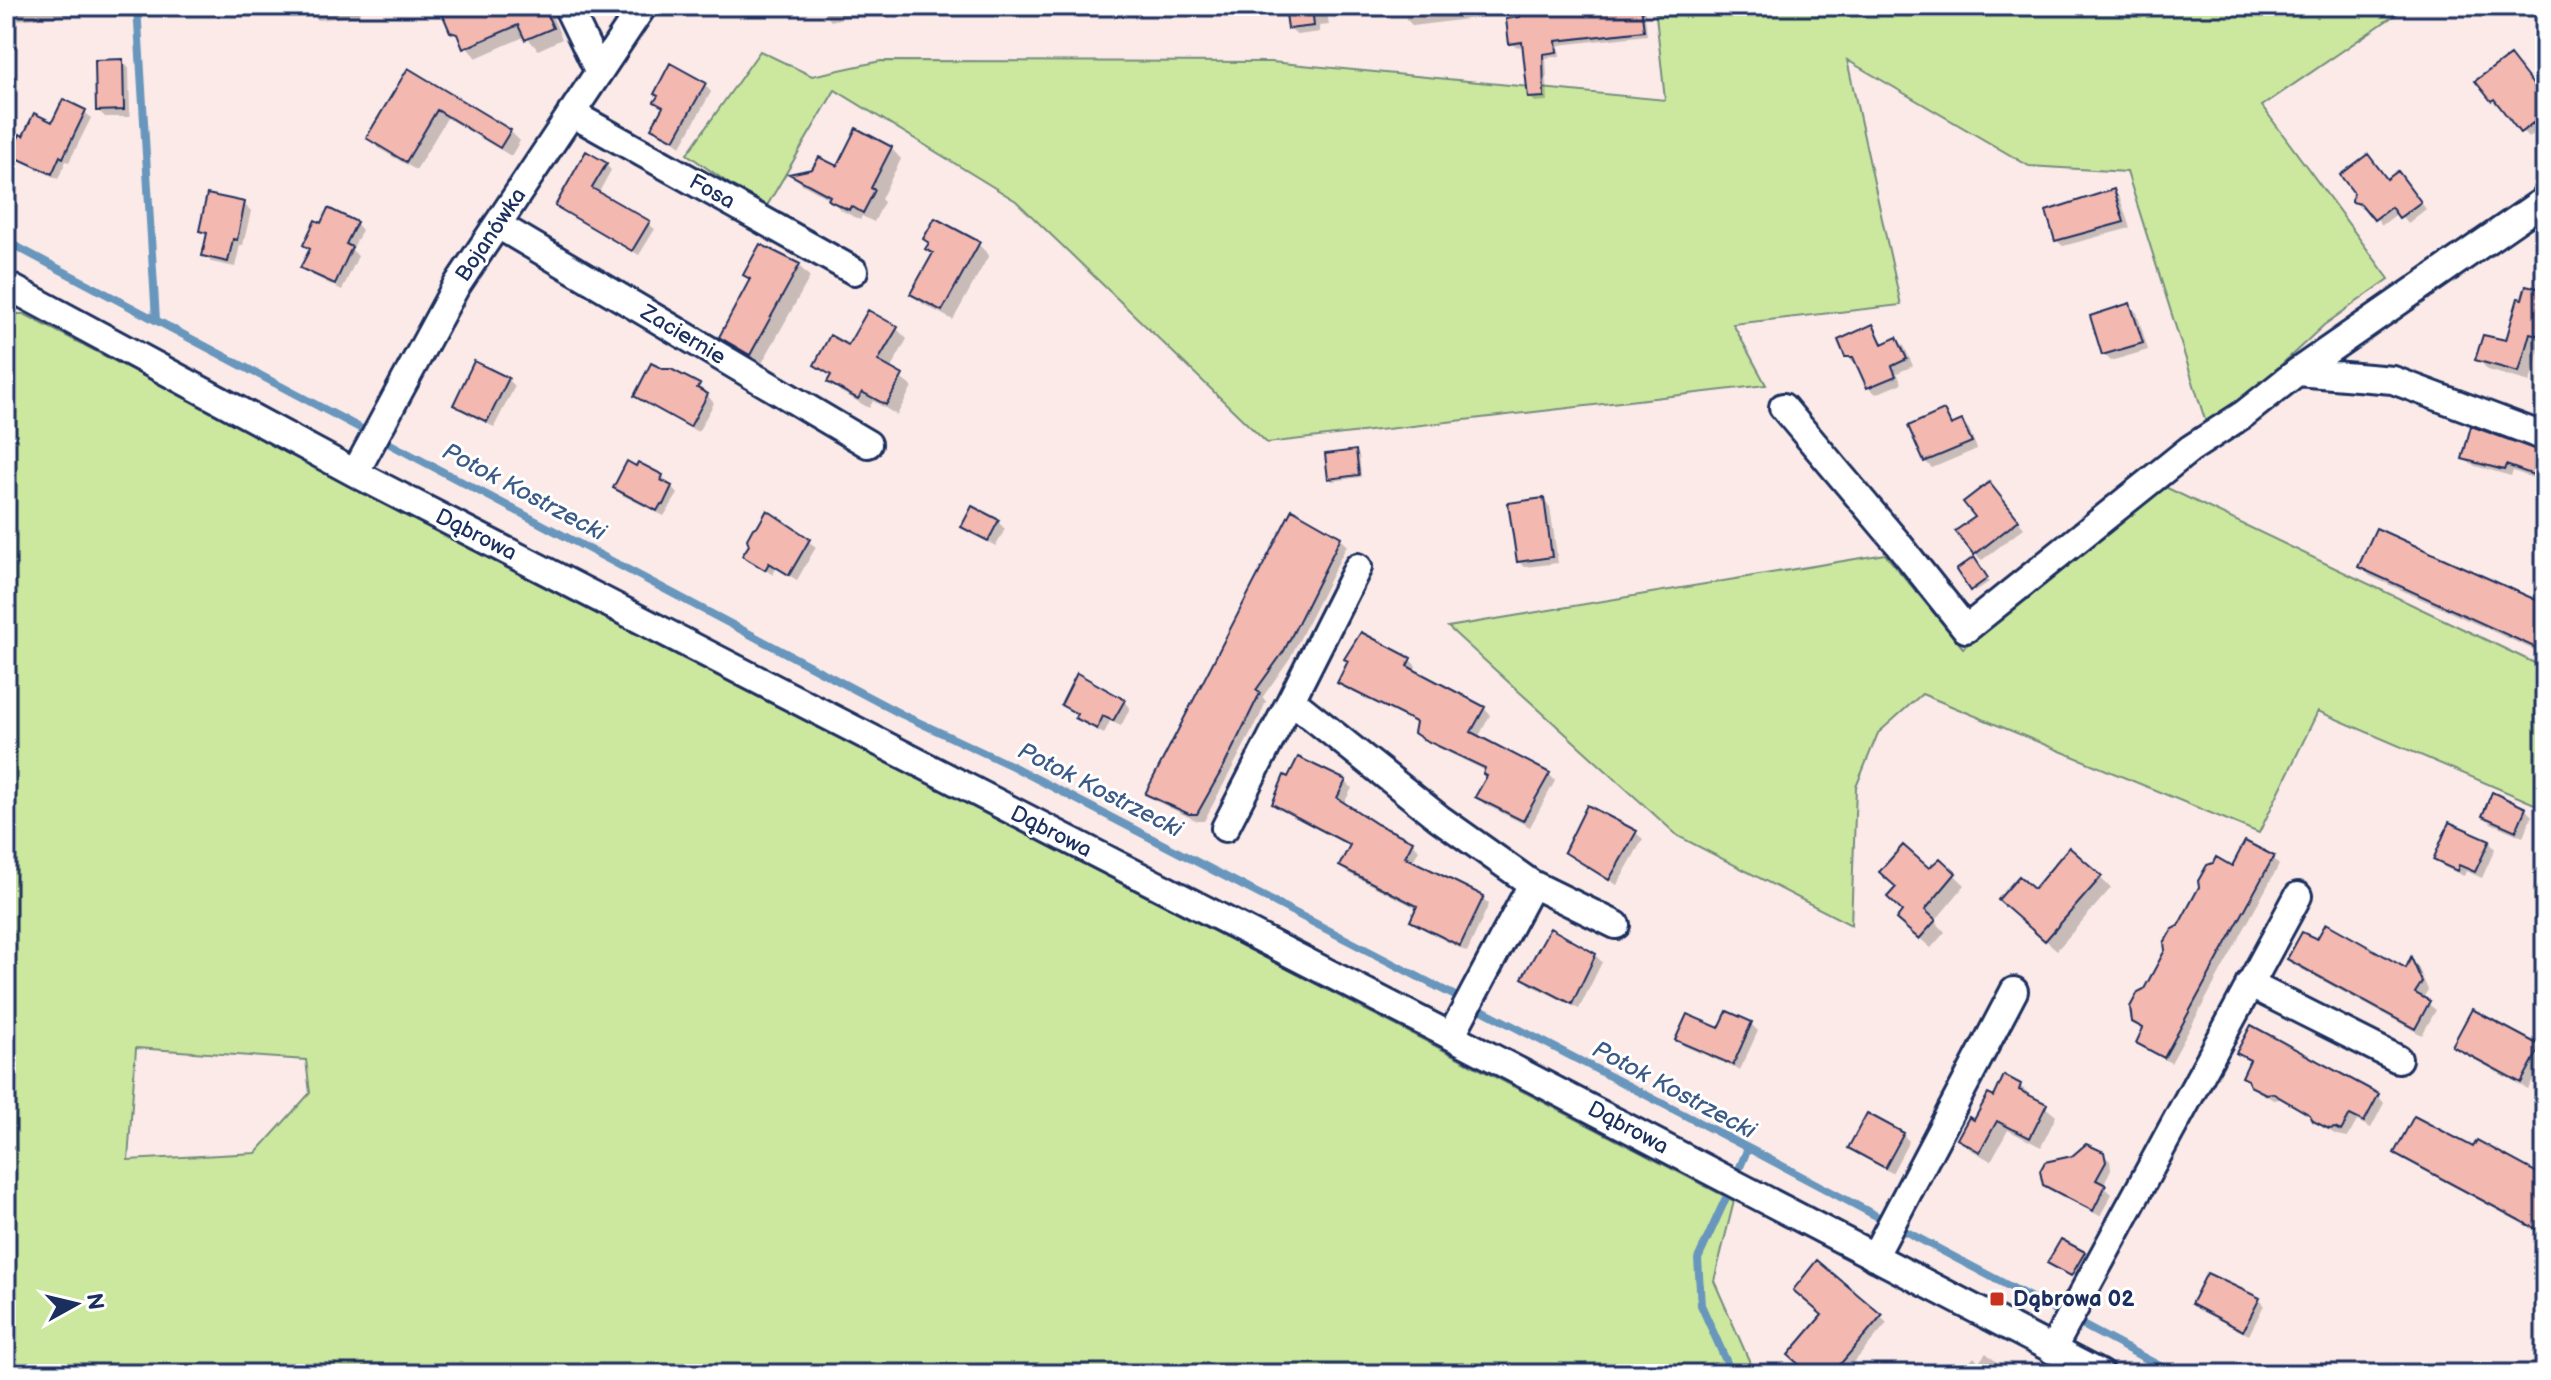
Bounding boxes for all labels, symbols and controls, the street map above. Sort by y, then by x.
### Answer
street label: Fosa [684,168,740,216]
street label: Bojanówka [450,183,532,287]
street label: Zaciernie [635,299,730,371]
water label: Potok Kostrzecki [438,437,612,548]
street label: Dąbrowa [431,503,521,567]
water label: Potok Kostrzecki [1013,736,1188,845]
street label: Dąbrowa [1006,800,1096,864]
water label: Potok Kostrzecki [1588,1035,1762,1146]
street label: Dąbrowa [1583,1096,1673,1160]
north arrow [36,1264,116,1344]
place label: Dąbrowa 02 [2013,1286,2134,1313]
marker: Dąbrowa 02 [1988,1290,2006,1308]
text: N [80,1291,109,1311]

